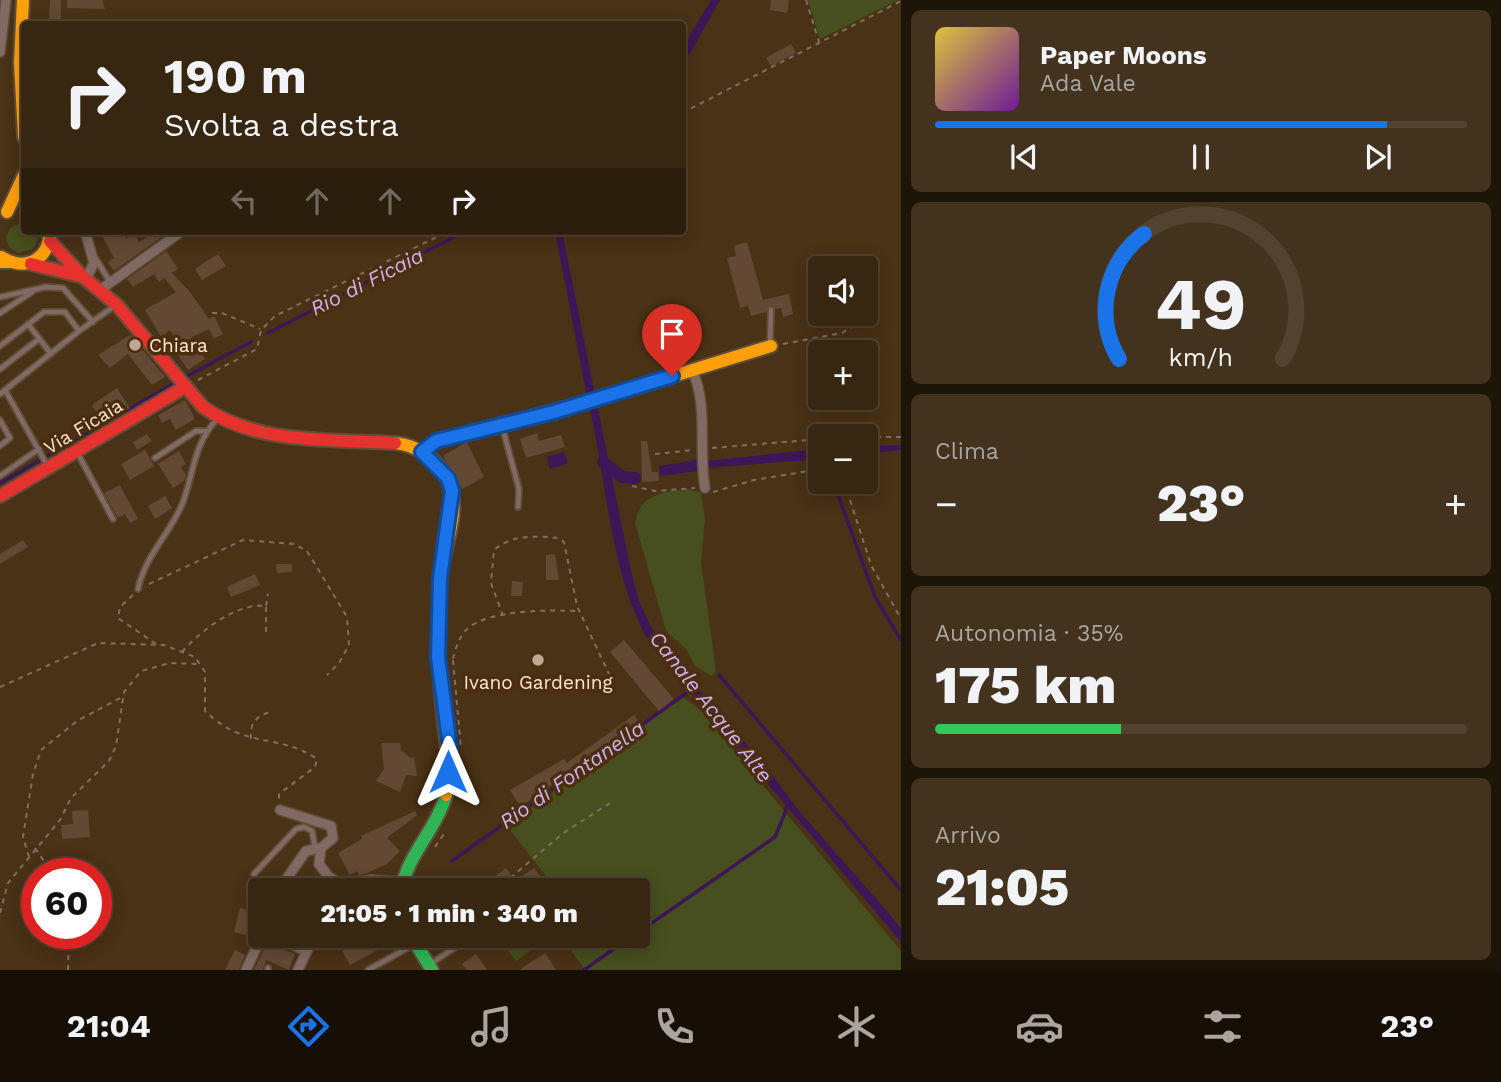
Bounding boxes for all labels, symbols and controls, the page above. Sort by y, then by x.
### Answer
text: Paper Moons [1040,40,1207,70]
text: 190 m [164,47,307,105]
icon: right [49,49,140,140]
text: Ada Vale [1040,70,1136,97]
text: Svolta a destra [164,106,399,144]
icon: previous [1005,138,1043,176]
icon: pause [1182,138,1220,176]
icon: next [1359,138,1397,176]
icon: left [225,182,263,220]
icon: ahead [298,182,336,220]
icon: ahead [371,182,409,220]
icon: right [444,182,482,220]
water label: Rio di Ficaia [306,242,428,321]
map controls [808,256,878,494]
button: sound [808,256,878,326]
text: 49 [1155,261,1247,347]
pin [642,304,702,376]
icon: arrive [653,315,691,353]
place label: Chiara [149,334,208,357]
marker: Chiara [127,337,143,353]
button: + [808,340,878,410]
text: km/h [1169,343,1233,372]
street label: Via Ficaia [40,394,127,459]
button: − [808,424,878,494]
text: Clima [935,438,999,465]
text: 23° [1157,473,1245,534]
text: − [935,482,958,526]
text: + [1444,482,1467,526]
text: Autonomia · 35% [935,620,1124,647]
water label: Canale Acque Alte [645,626,778,787]
marker: Ivano Gardening [530,652,546,668]
text: 175 km [935,655,1116,716]
place label: Ivano Gardening [463,671,613,694]
water label: Rio di Fontanella [494,715,649,834]
position arrow [411,735,485,809]
text: Arrivo [935,822,1001,849]
text: 21:05 [935,857,1069,918]
speed limit sign: 60 [21,858,112,949]
text: 21:05 · 1 min · 340 m [320,898,578,928]
icon: directions [284,1002,333,1051]
icon: music [467,1002,516,1051]
icon: phone [650,1002,699,1051]
icon: climate [832,1002,881,1051]
icon: car [1015,1002,1064,1051]
icon: filters [1198,1002,1247,1051]
text: 21:04 [67,1007,151,1045]
text: 23° [1380,1007,1434,1045]

